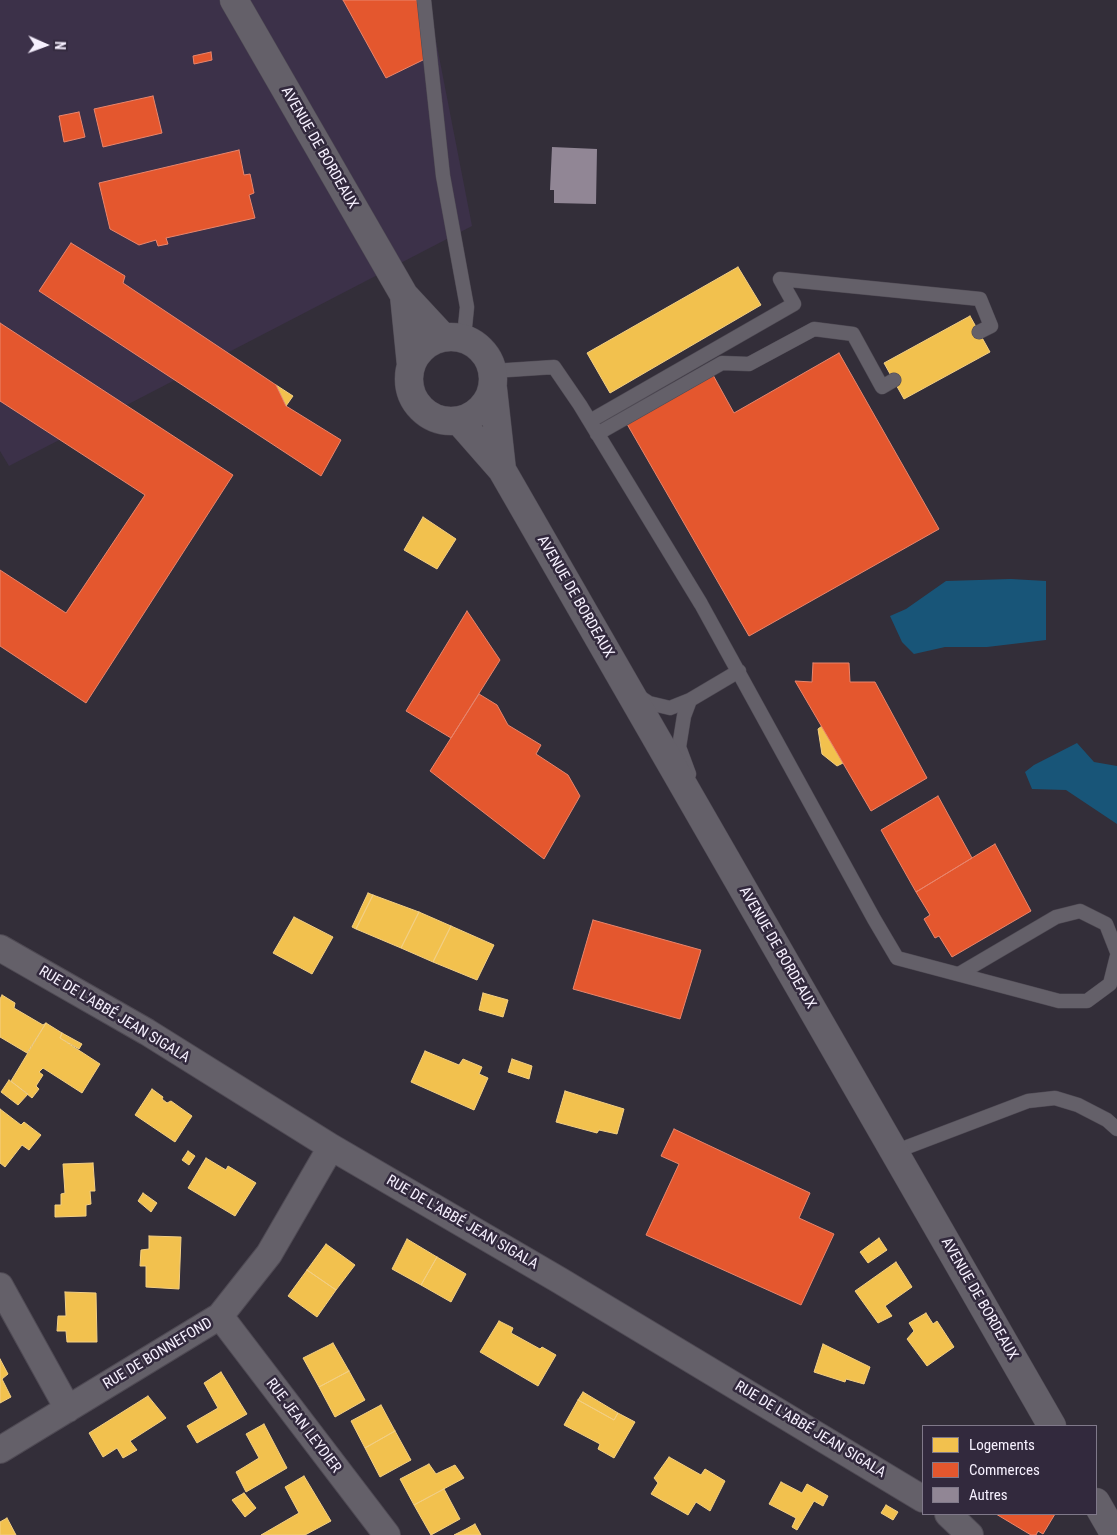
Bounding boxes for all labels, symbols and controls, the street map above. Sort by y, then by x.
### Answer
north arrow [20,20,70,70]
text: N [52,41,68,50]
street label: AVENUE DE BORDEAUX [277,84,361,212]
street label: AVENUE DE BORDEAUX [533,533,617,661]
street label: AVENUE DE BORDEAUX [735,884,819,1012]
street label: RUE DE L'ABBÉ JEAN SIGALA [35,963,193,1067]
street label: RUE DE L'ABBÉ JEAN SIGALA [383,1172,541,1274]
street label: AVENUE DE BORDEAUX [937,1235,1021,1363]
street label: RUE DE BONNEFOND [100,1314,216,1394]
street label: RUE JEAN LEYDIER [262,1375,344,1477]
street label: RUE DE L'ABBÉ JEAN SIGALA [731,1378,889,1482]
legend [922,1425,1097,1515]
text: Logements [969,1436,1035,1454]
text: Commerces [969,1461,1040,1479]
text: Autres [969,1486,1008,1504]

